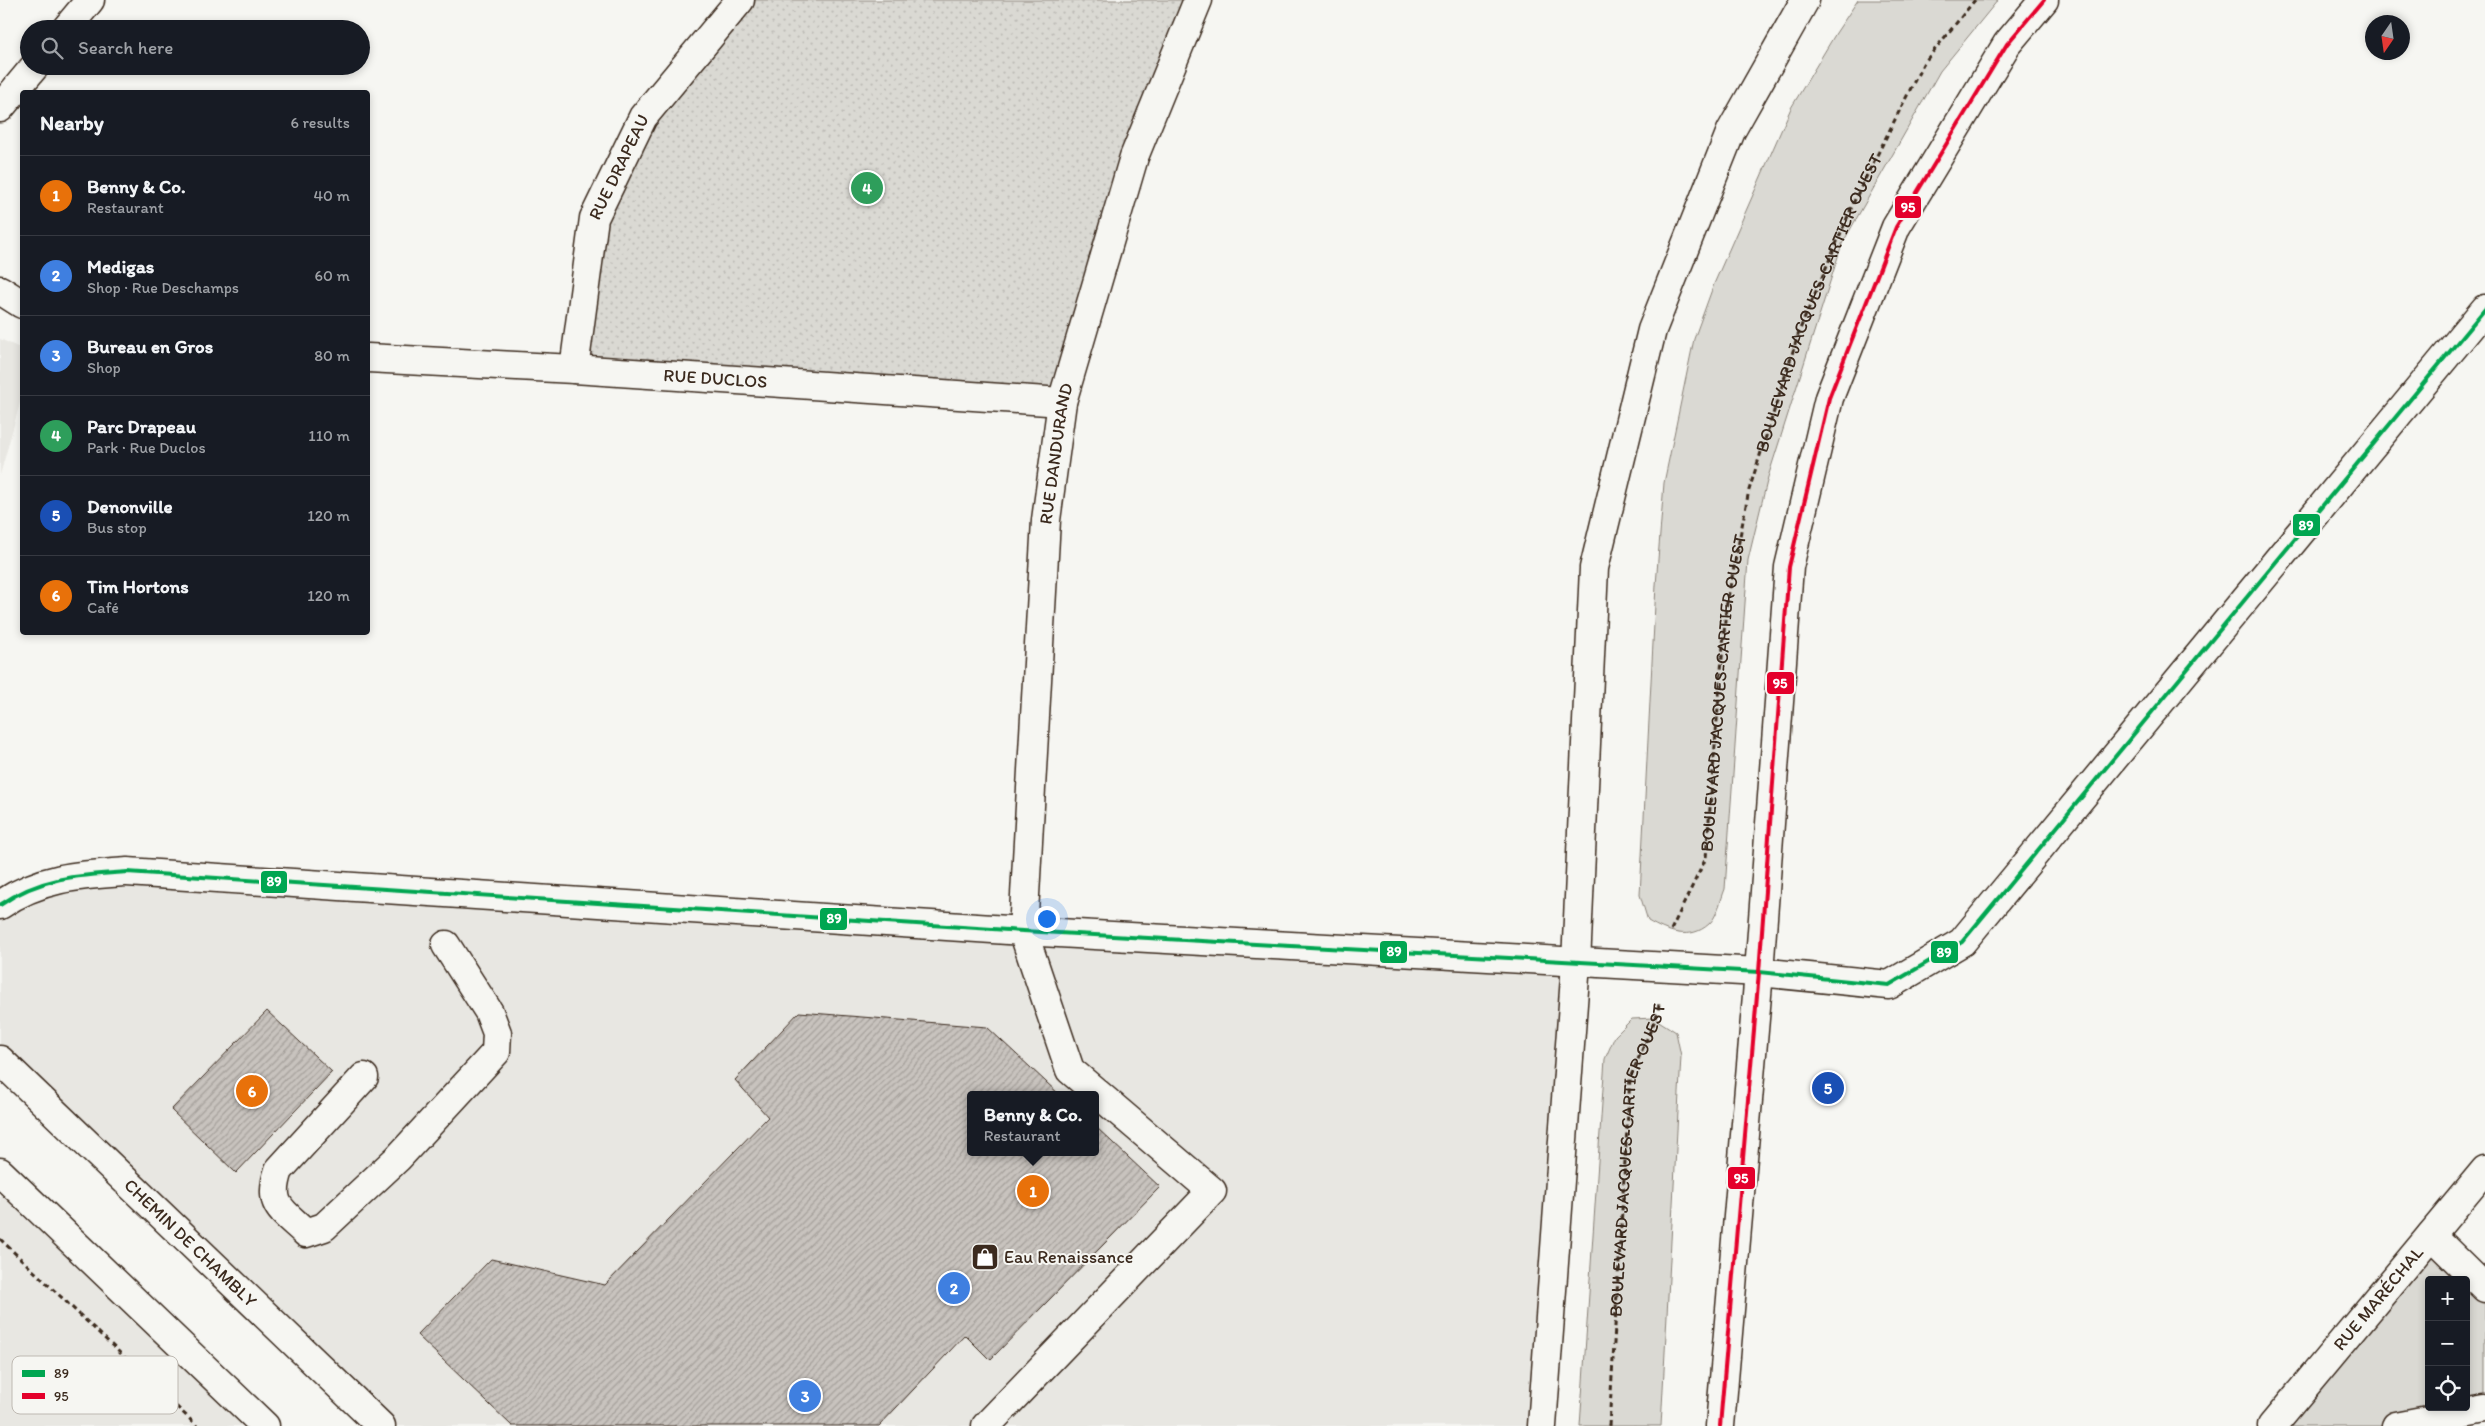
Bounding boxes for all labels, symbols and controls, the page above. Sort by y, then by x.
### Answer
north arrow [2365,15,2410,60]
search box [20,20,370,75]
icon: search [38,34,66,62]
text: Search here [78,36,173,59]
text: Nearby [40,110,104,135]
street label: RUE DRAPEAU [584,111,654,223]
text: 6 results [290,113,350,132]
street label: BOULEVARD JACQUES-CARTIER OUEST [1751,150,1887,455]
pin: 4 [851,169,883,207]
text: Benny & Co. [87,175,186,198]
text: 1 [52,186,60,205]
text: 40 m [313,186,350,205]
line badge: 95 [1894,195,1922,219]
text: Restaurant [87,198,164,217]
text: 95 [1901,199,1916,216]
text: Medigas [87,255,154,278]
text: 2 [52,266,60,285]
text: 60 m [315,266,350,285]
text: Shop · Rue Deschamps [87,278,239,297]
text: Bureau en Gros [87,335,213,358]
text: 3 [52,346,60,365]
text: 80 m [314,346,350,365]
text: Shop [87,358,121,377]
street label: RUE DUCLOS [663,364,768,393]
street label: RUE DANDURAND [1035,380,1078,526]
text: Parc Drapeau [87,415,196,438]
text: 4 [51,426,61,445]
text: 110 m [308,426,350,445]
text: Park · Rue Duclos [87,438,206,457]
text: Denonville [87,495,173,518]
text: 5 [52,506,60,525]
text: 120 m [307,506,350,525]
line badge: 89 [2292,513,2321,537]
text: 89 [2299,517,2314,534]
text: Bus stop [87,518,147,537]
street label: BOULEVARD JACQUES-CARTIER OUEST [1696,532,1751,853]
text: Tim Hortons [87,575,189,598]
text: 6 [52,586,60,605]
text: 120 m [307,586,350,605]
text: Café [87,598,119,617]
line badge: 95 [1766,671,1795,695]
text: 95 [1773,675,1788,692]
line badge: 89 [260,870,288,894]
text: 89 [267,873,282,890]
your location [1034,906,1060,932]
line badge: 89 [819,907,848,931]
text: 89 [827,910,842,927]
line badge: 89 [1379,940,1408,964]
line badge: 89 [1930,940,1959,964]
text: 89 [1387,943,1402,960]
text: 89 [1937,944,1952,961]
street label: BOULEVARD JACQUES-CARTIER OUEST [1605,1003,1670,1318]
pin: 5 [1812,1069,1844,1107]
pin: 6 [236,1072,268,1110]
popup [967,1091,1099,1156]
text: Benny & Co. [984,1103,1082,1126]
text: Restaurant [984,1126,1060,1145]
line badge: 95 [1727,1166,1756,1190]
text: 95 [1734,1170,1749,1187]
pin: 1 [1017,1172,1049,1210]
street label: CHEMIN DE CHAMBLY [119,1174,262,1312]
shop icon: Eau Renaissance [970,1242,1000,1272]
street label: RUE MARÉCHAL [2329,1242,2428,1355]
place label: Eau Renaissance [1004,1246,1133,1268]
pin: 2 [938,1269,970,1307]
map controls [2425,1276,2470,1411]
button: + [2425,1276,2470,1321]
button: − [2425,1321,2470,1366]
legend [12,1356,178,1414]
text: 89 [54,1365,69,1382]
button: locate [2425,1366,2470,1411]
pin: 3 [789,1377,821,1415]
text: 95 [54,1388,69,1405]

